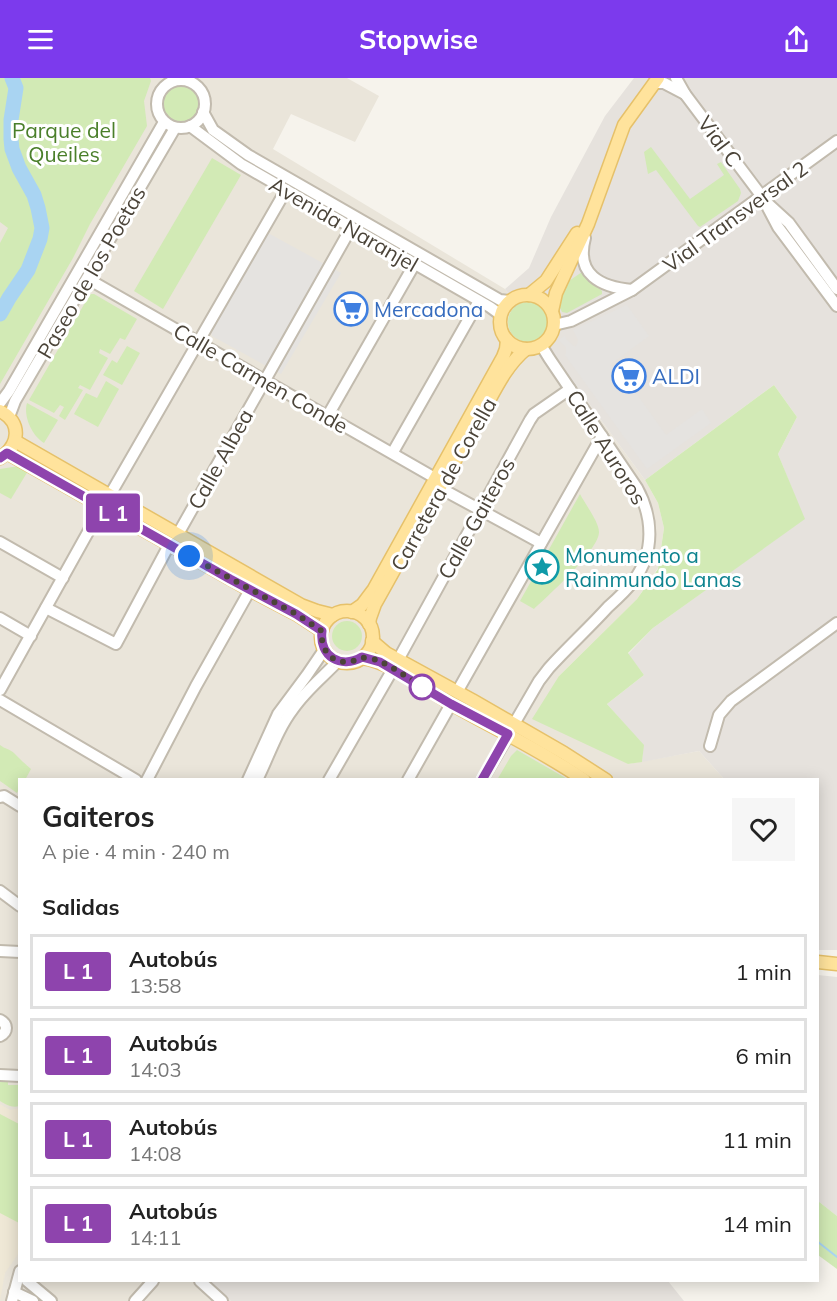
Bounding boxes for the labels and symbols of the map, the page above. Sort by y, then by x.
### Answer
street label: Vial C [692,110,748,172]
park label: Parque del Queiles [12,117,116,167]
street label: Vial Transversal 2 [658,155,812,277]
street label: Avenida Naranjel [265,171,423,277]
street label: Paseo de los Poetas [31,181,151,363]
supermarket icon: Mercadona [333,291,369,327]
place label: Mercadona [374,296,483,322]
street label: Calle Carmen Conde [169,317,353,439]
supermarket icon: ALDI [611,358,647,394]
place label: ALDI [652,363,700,389]
street label: Calle Auroros [561,385,653,509]
street label: Carretera de Corella [385,393,501,575]
street label: Calle Albea [182,404,258,514]
street label: Calle Gaiteros [432,453,520,583]
line badge: L 1 [78,494,148,532]
your location [174,541,204,571]
place label: Monumento a Rainmundo Lanas [565,542,742,592]
place icon: Monumento a Rainmundo Lanas [524,549,560,585]
unlabelled marker [409,674,435,700]

